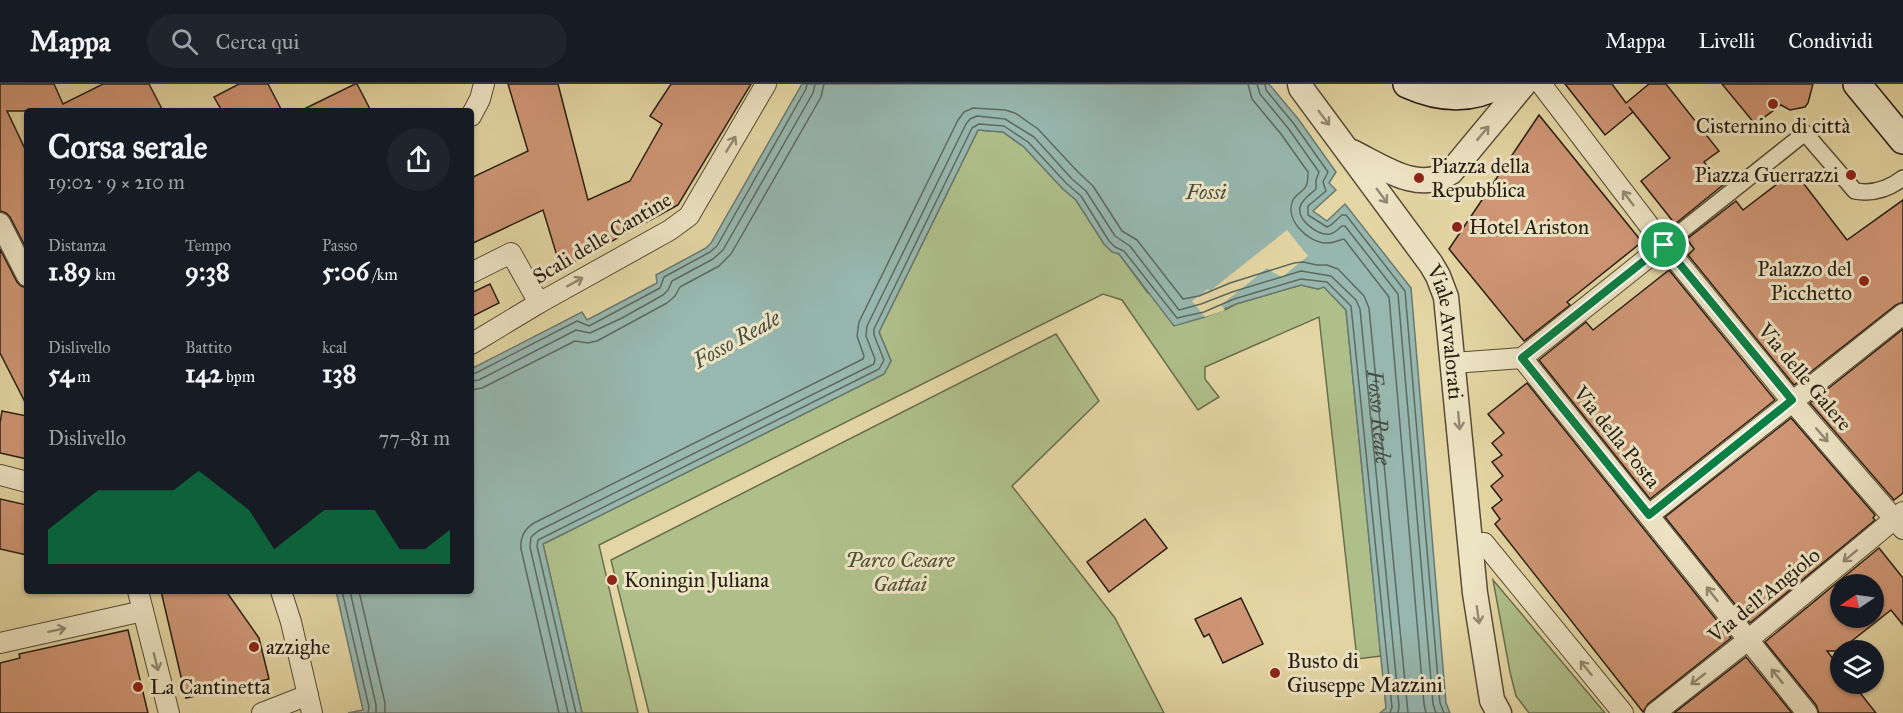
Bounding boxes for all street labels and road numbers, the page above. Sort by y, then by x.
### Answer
street label: Scali delle Cantine [528,186,676,290]
street label: Viale Avvalorati [1421,259,1469,401]
street label: Via delle Galere [1752,317,1858,436]
street label: Via della Posta [1567,380,1666,493]
street label: Via dell'Angiolo [1702,542,1825,649]

